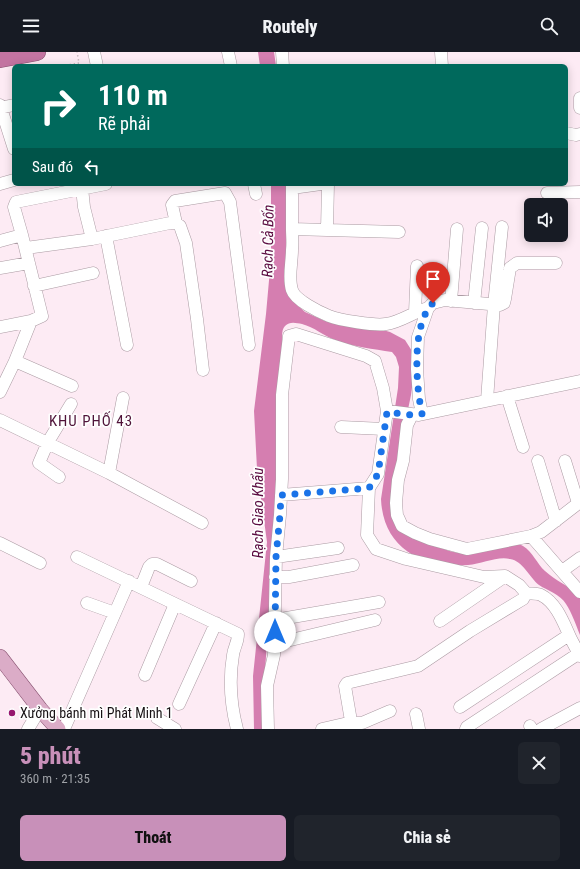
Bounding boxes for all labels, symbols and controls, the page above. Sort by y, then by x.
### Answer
icon: menu [20,15,42,37]
icon: search [538,15,560,37]
text: Routely [263,16,317,37]
text: 110 m [98,79,168,112]
icon: right [32,80,84,132]
text: Rẽ phải [98,113,150,134]
icon: left [81,156,103,178]
text: Sau đó [32,158,73,176]
map controls [524,198,568,242]
button: sound [524,198,568,242]
water label: Rạch Cả Bốn [258,204,278,278]
pin [416,262,450,303]
icon: arrive [422,268,444,290]
district label: KHU PHỐ 43 [49,411,133,430]
water label: Rạch Giao Khẩu [249,468,267,558]
position arrow [254,611,296,653]
place label: Xưởng bánh mì Phát Minh 1 [20,705,173,721]
marker: Xưởng bánh mì Phát Minh 1 [7,708,17,718]
text: 5 phút [20,742,81,770]
button: close [518,742,560,784]
text: 360 m · 21:35 [20,771,90,786]
button: Thoát [20,815,286,861]
button: Chia sẻ [294,815,560,861]

